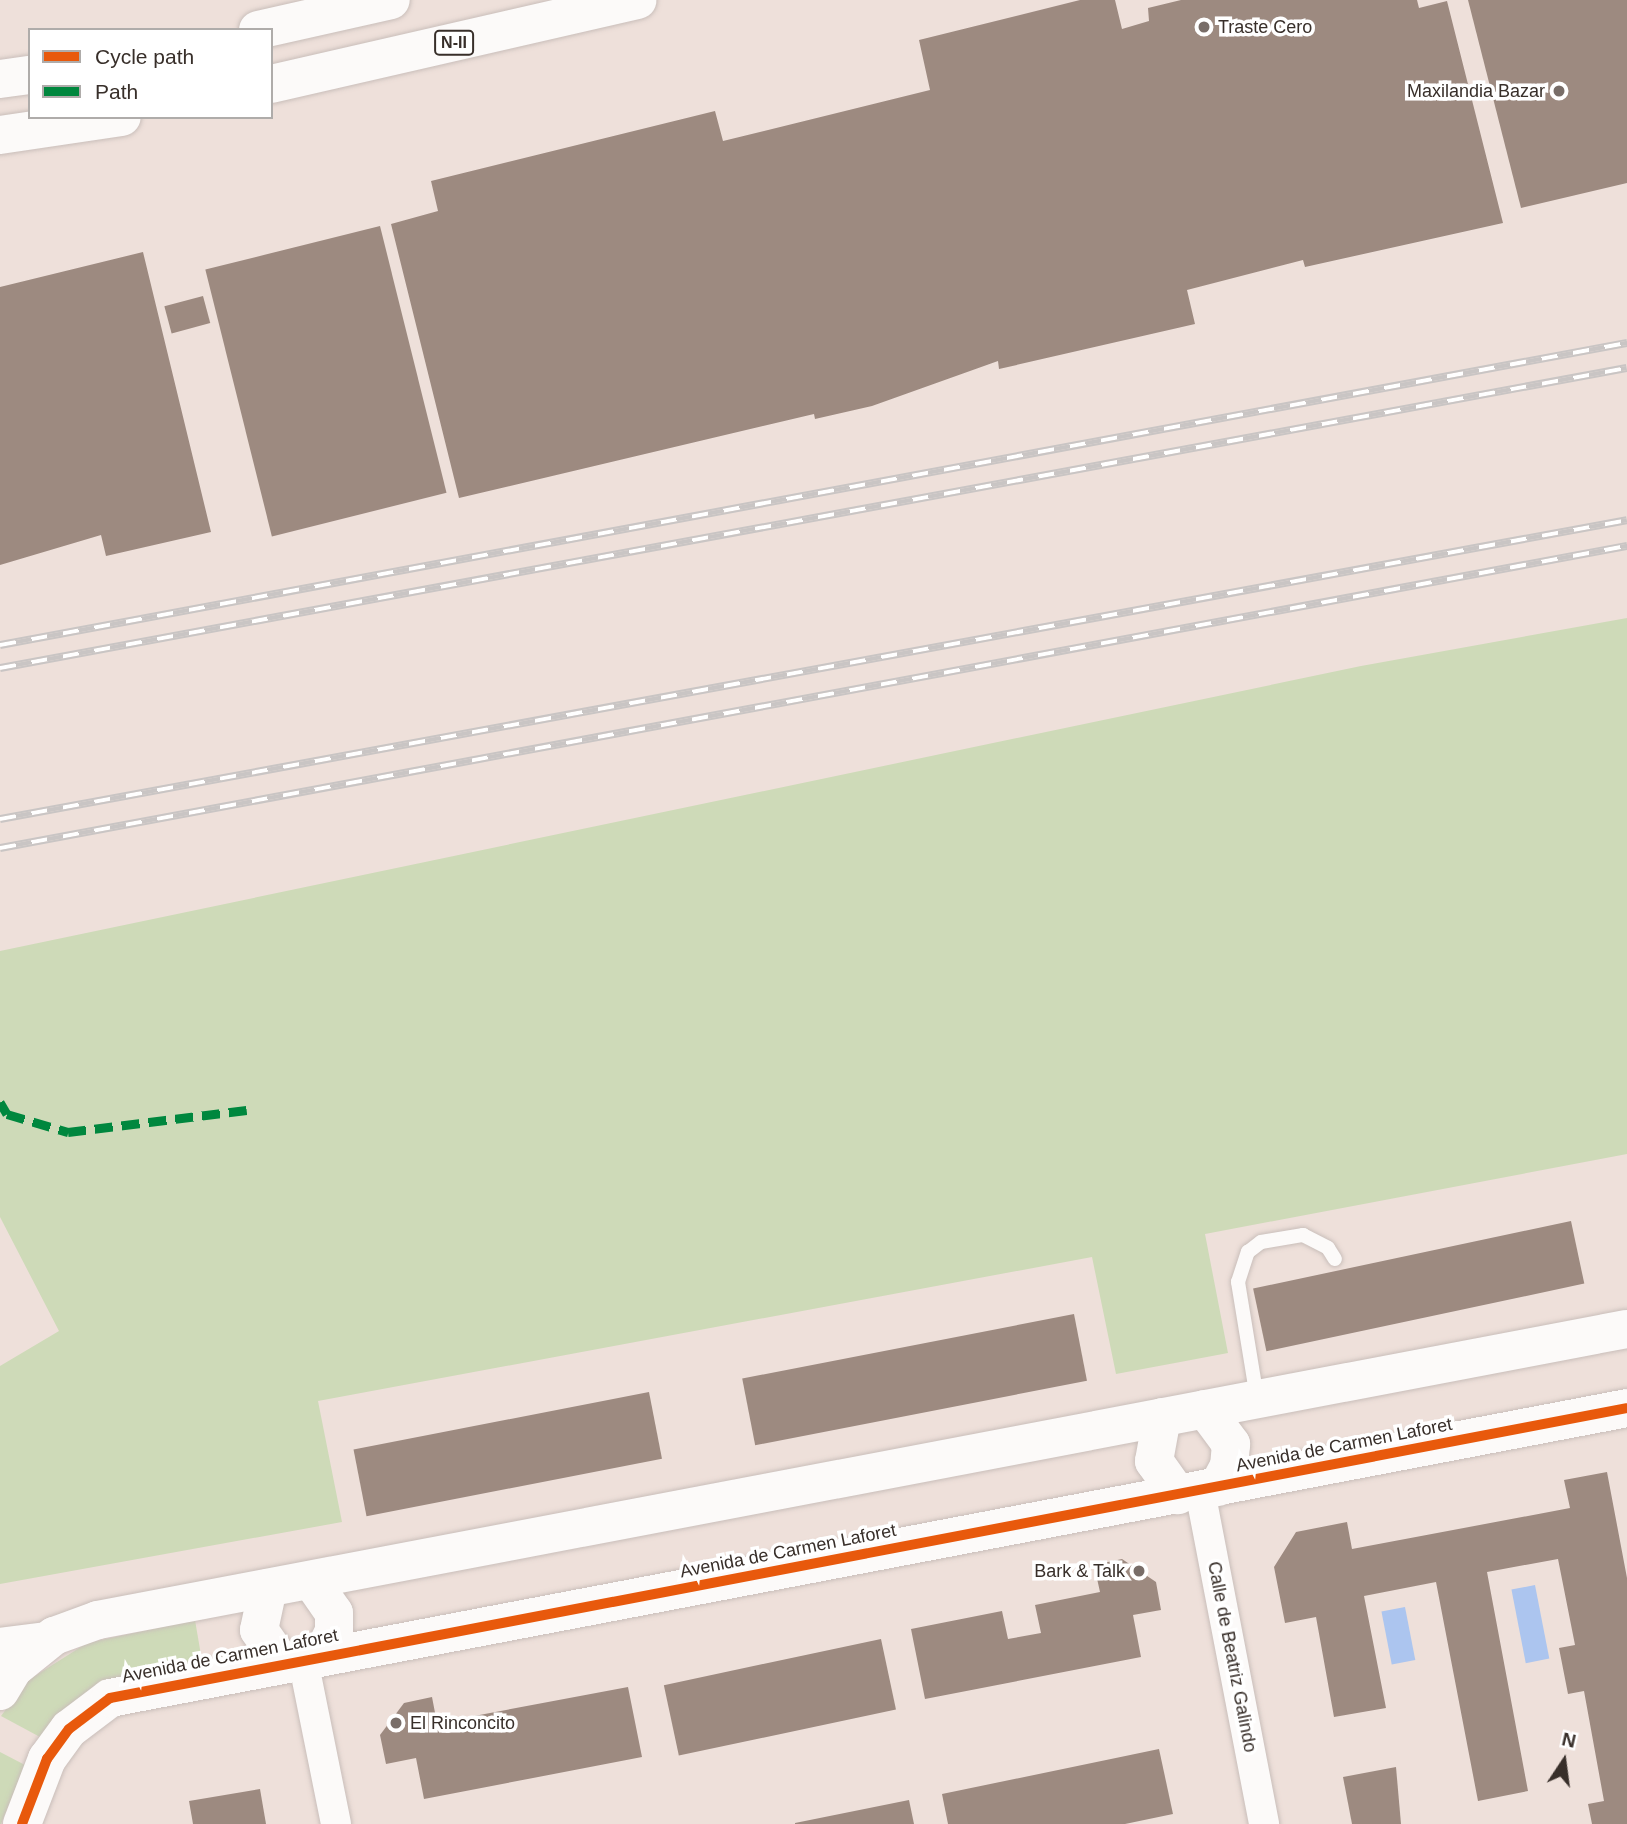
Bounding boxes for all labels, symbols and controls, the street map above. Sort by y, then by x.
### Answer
place label: Traste Cero [1218,16,1312,38]
marker: Traste Cero [1196,19,1212,35]
legend [28,28,273,119]
road number: N-II [433,31,475,56]
text: Cycle path [95,45,194,68]
text: Path [95,80,138,103]
place label: Maxilandia Bazar [1407,80,1545,102]
marker: Maxilandia Bazar [1551,83,1567,99]
street label: Avenida de Carmen Laforet [1234,1413,1454,1477]
street label: Avenida de Carmen Laforet [678,1519,898,1583]
place label: Bark & Talk [1034,1560,1125,1582]
street label: Calle de Beatriz Galindo [1203,1560,1261,1754]
marker: Bark & Talk [1131,1563,1147,1579]
street label: Avenida de Carmen Laforet [120,1624,340,1688]
place label: El Rinconcito [410,1712,515,1734]
marker: El Rinconcito [388,1715,404,1731]
north arrow [1529,1726,1599,1796]
text: N [1560,1728,1578,1752]

